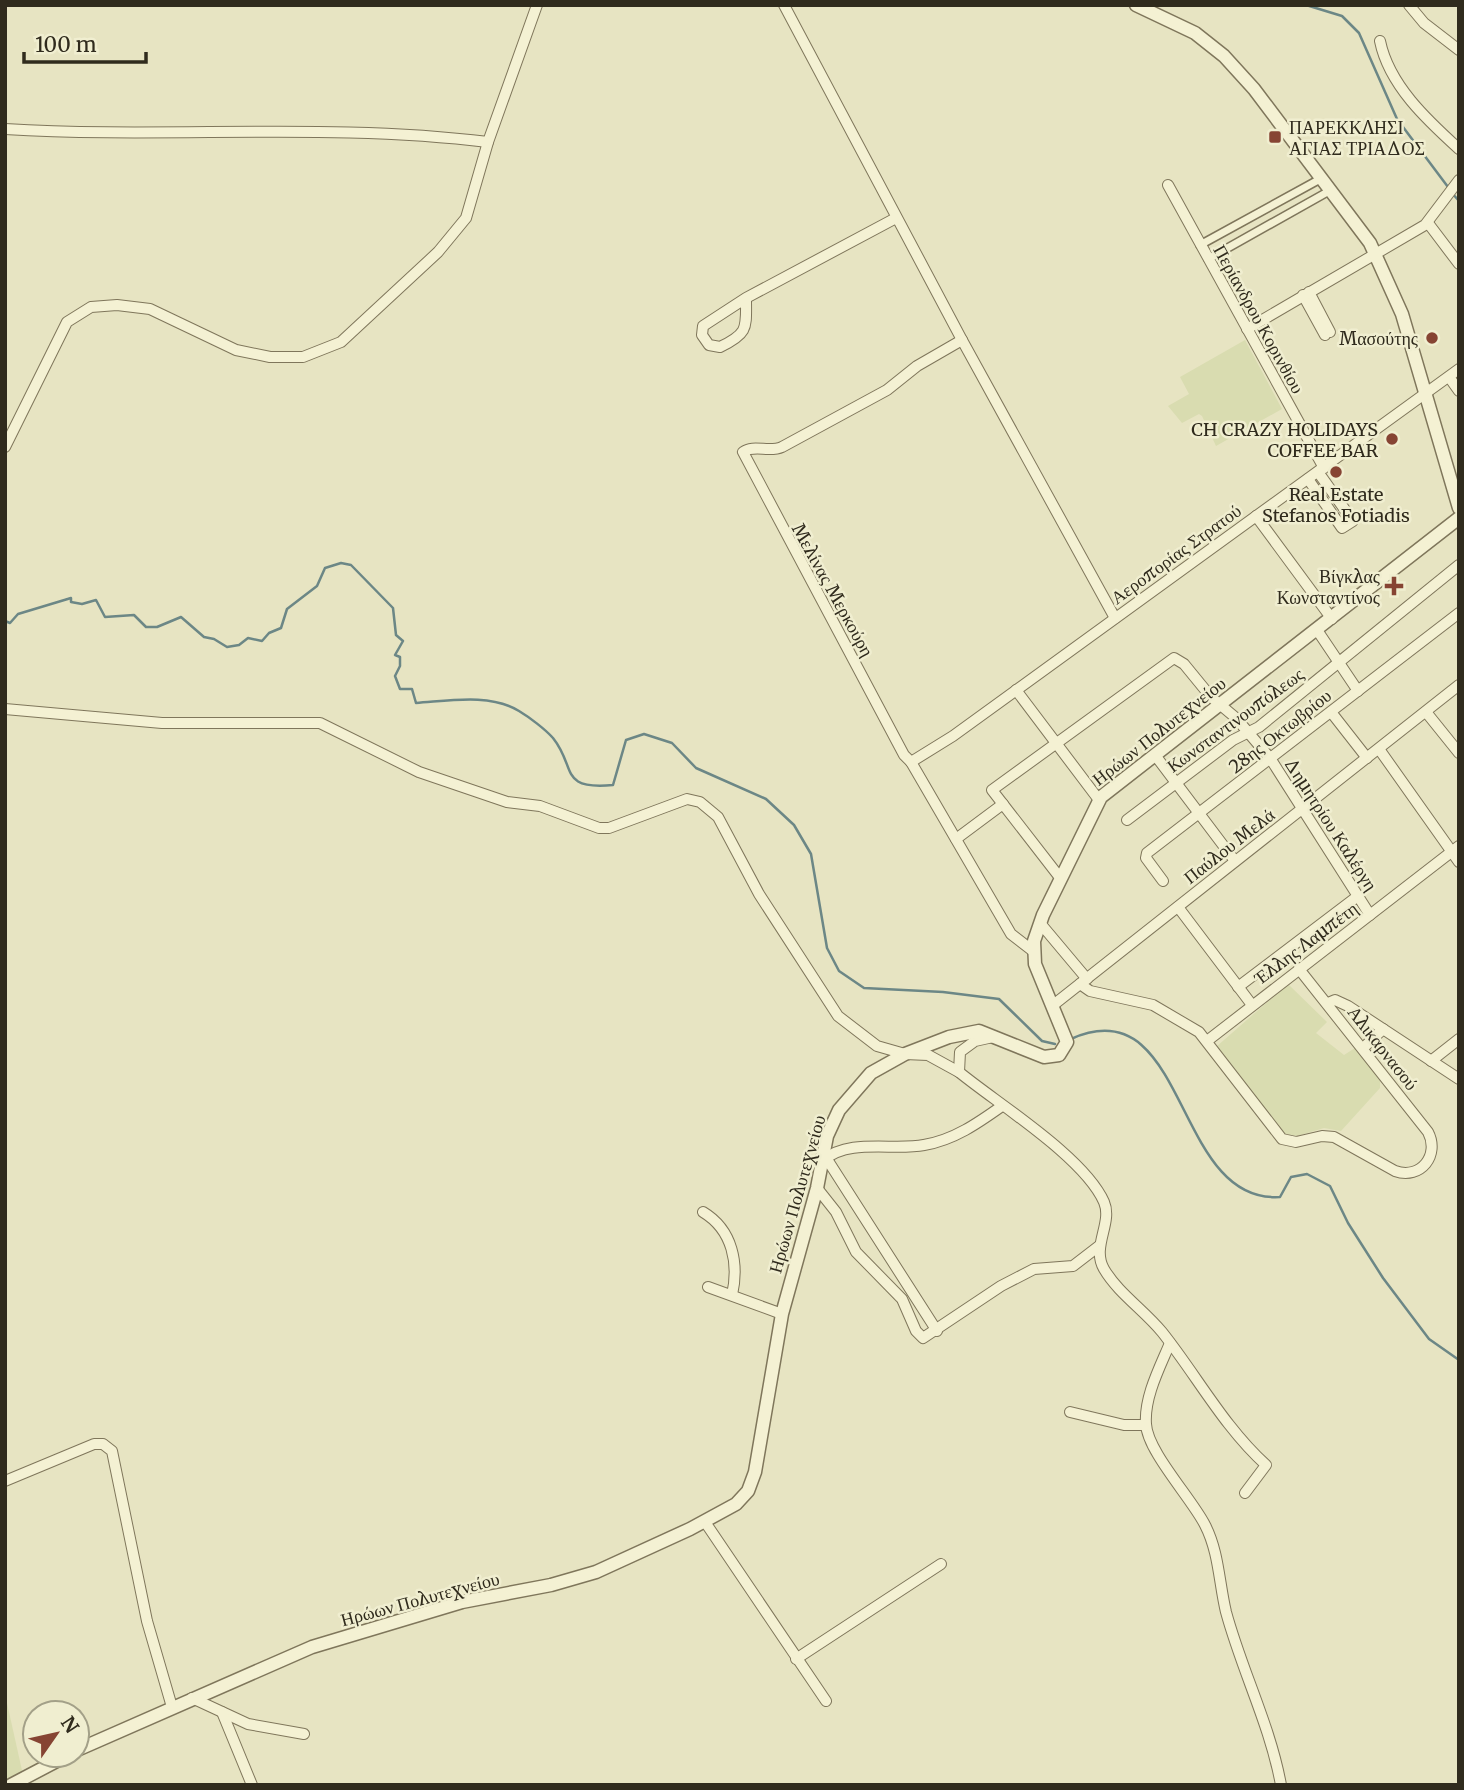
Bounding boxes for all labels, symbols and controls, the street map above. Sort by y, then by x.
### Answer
scale bar [24,21,147,65]
text: 100 m [35,31,97,58]
place label: ΠΑΡΕΚΚΛΗΣΙ ΑΓΙΑΣ ΤΡΙΑΔΟΣ [1289,116,1425,160]
marker: ΠΑΡΕΚΚΛΗΣΙ ΑΓΙΑΣ ΤΡΙΑΔΟΣ [1267,129,1283,145]
street label: Περίανδρου Κορινθίου [1208,240,1310,398]
place label: Μασούτης [1339,327,1418,350]
marker: Μασούτης [1424,330,1440,346]
place label: CH CRAZY HOLIDAYS COFFEE BAR [1191,418,1378,462]
marker: CH CRAZY HOLIDAYS COFFEE BAR [1384,431,1400,447]
marker: Real Estate Stefanos Fotiadis [1328,464,1344,480]
place label: Real Estate Stefanos Fotiadis [1262,483,1410,527]
street label: Αεροπορίας Στρατού [1106,499,1246,609]
street label: Μελίνας Μερκούρη [787,519,879,661]
place label: Βίγκλας Κωνσταντίνος [1277,565,1380,609]
marker: Βίγκλας Κωνσταντίνος [1386,578,1402,594]
street label: Κωνσταντινουπόλεως [1162,663,1308,777]
street label: Ηρώων Πολυτεχνείου [1088,672,1231,790]
street label: 28ης Οκτωβρίου [1224,684,1336,778]
street label: Δημητρίου Καλέργη [1279,753,1383,895]
street label: Παύλου Μελά [1179,803,1280,889]
street label: Έλλης Λαμπέτη [1249,897,1362,990]
street label: Αλικαρνασού [1343,1001,1423,1095]
street label: Ηρώων Πολυτεχνείου [763,1112,831,1276]
street label: Ηρώων Πολυτεχνείου [338,1567,502,1631]
north arrow [21,1699,91,1769]
text: N [56,1712,84,1737]

